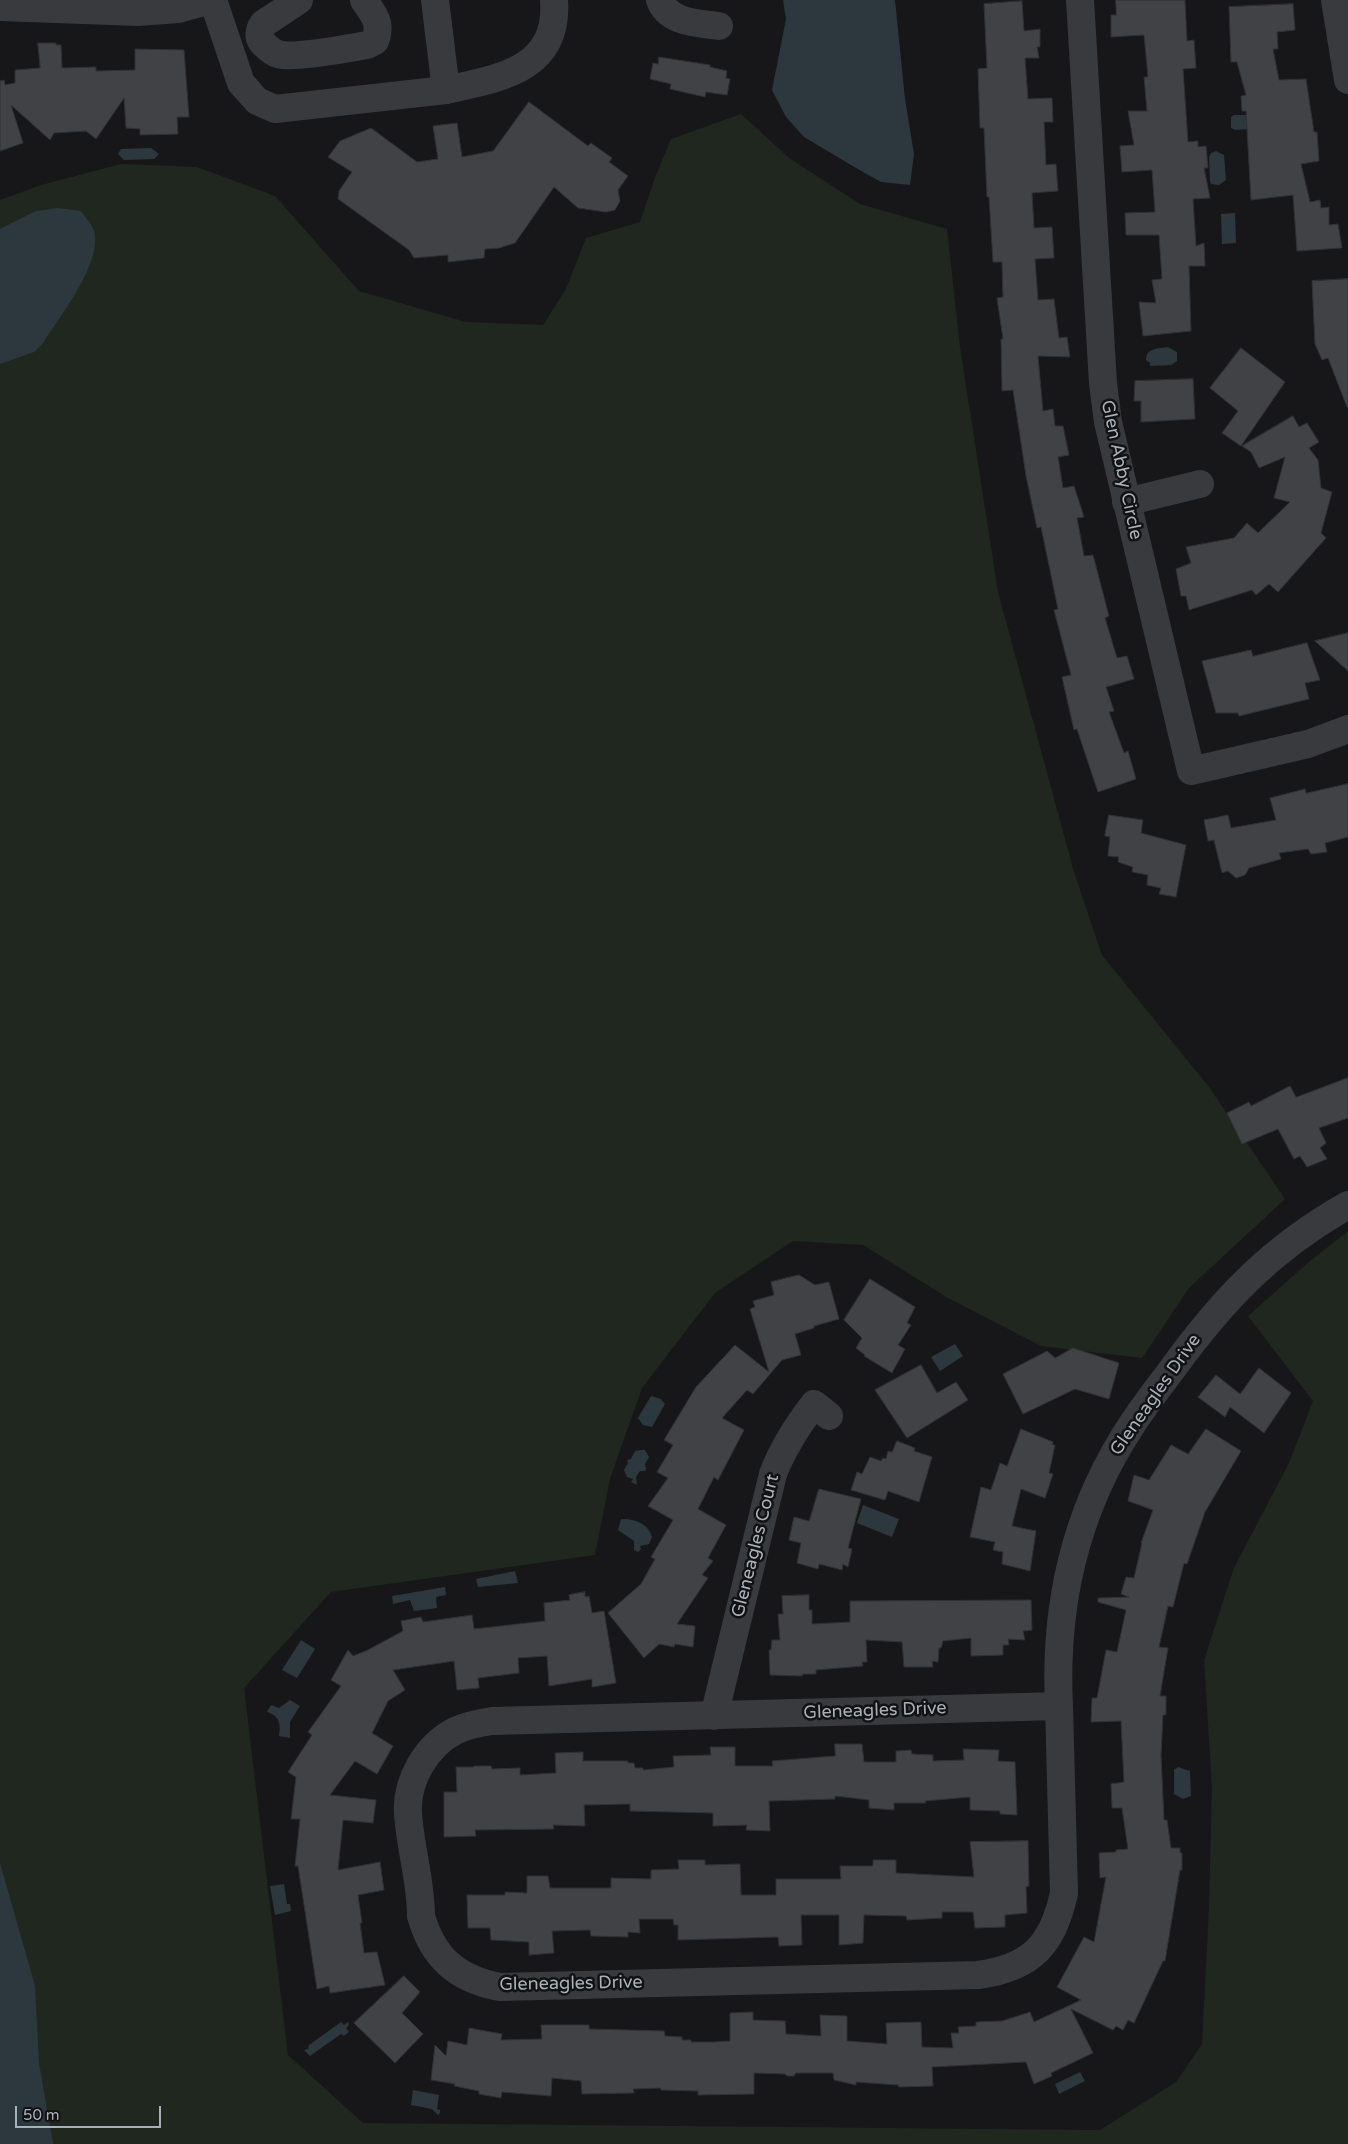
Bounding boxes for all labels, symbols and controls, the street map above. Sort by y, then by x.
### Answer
street label: Glen Abby Circle [1096,398,1146,542]
street label: Gleneagles Drive [1106,1330,1206,1460]
street label: Gleneagles Court [728,1472,784,1620]
street label: Gleneagles Drive [803,1698,947,1724]
street label: Gleneagles Drive [499,1972,643,1996]
scale bar [18,2096,164,2128]
text: 50 m [23,2106,60,2124]

